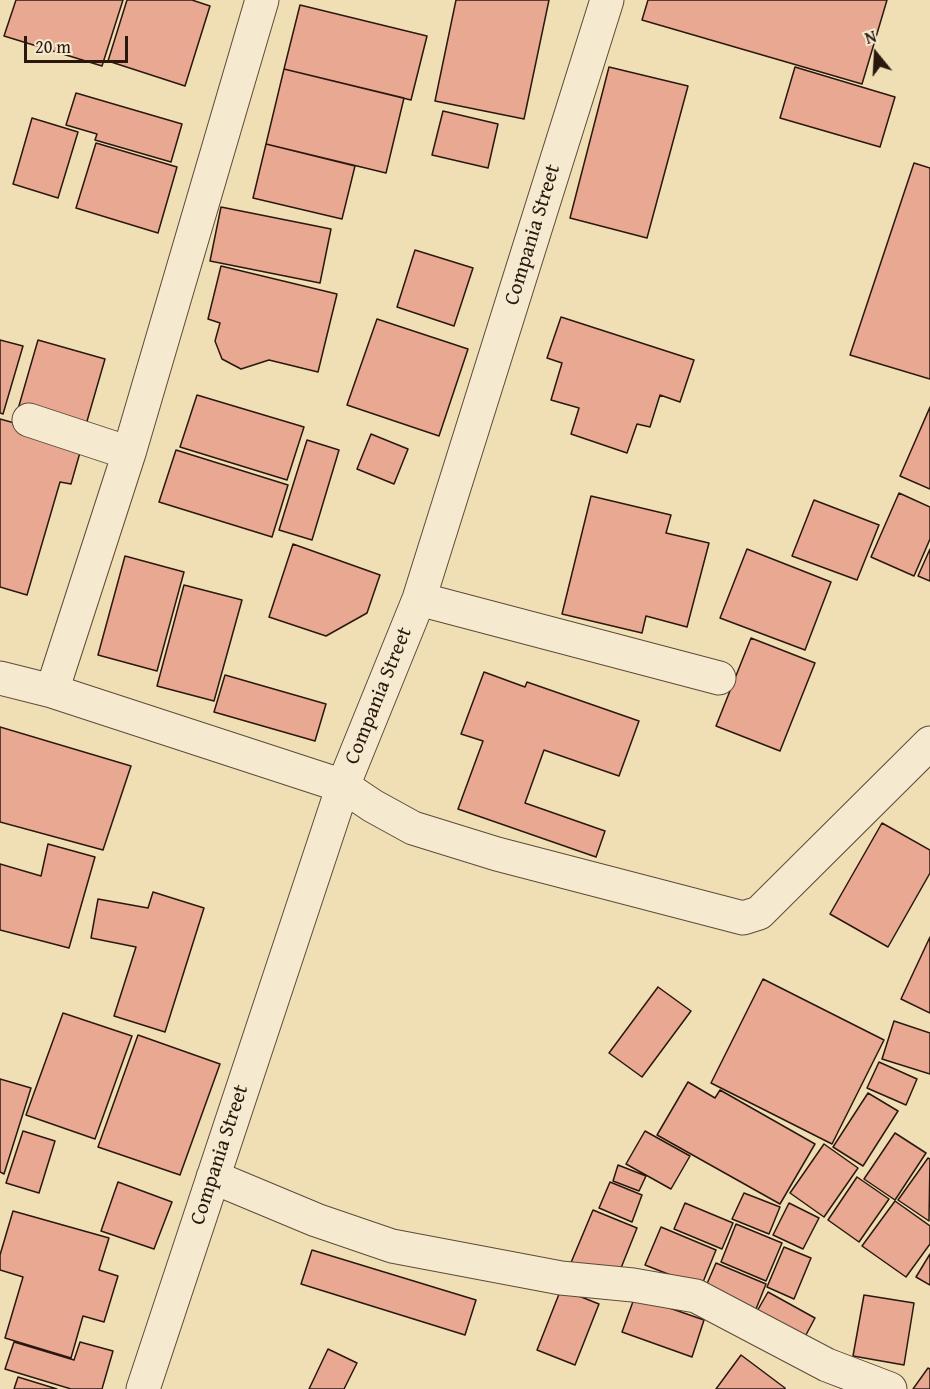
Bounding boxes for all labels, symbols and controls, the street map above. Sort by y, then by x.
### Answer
scale bar [27,24,130,62]
north arrow [846,24,906,84]
text: N [862,24,879,50]
text: 20 m [35,33,71,60]
street label: Compania Street [500,162,566,308]
street label: Compania Street [340,624,418,768]
street label: Compania Street [185,1082,255,1228]

